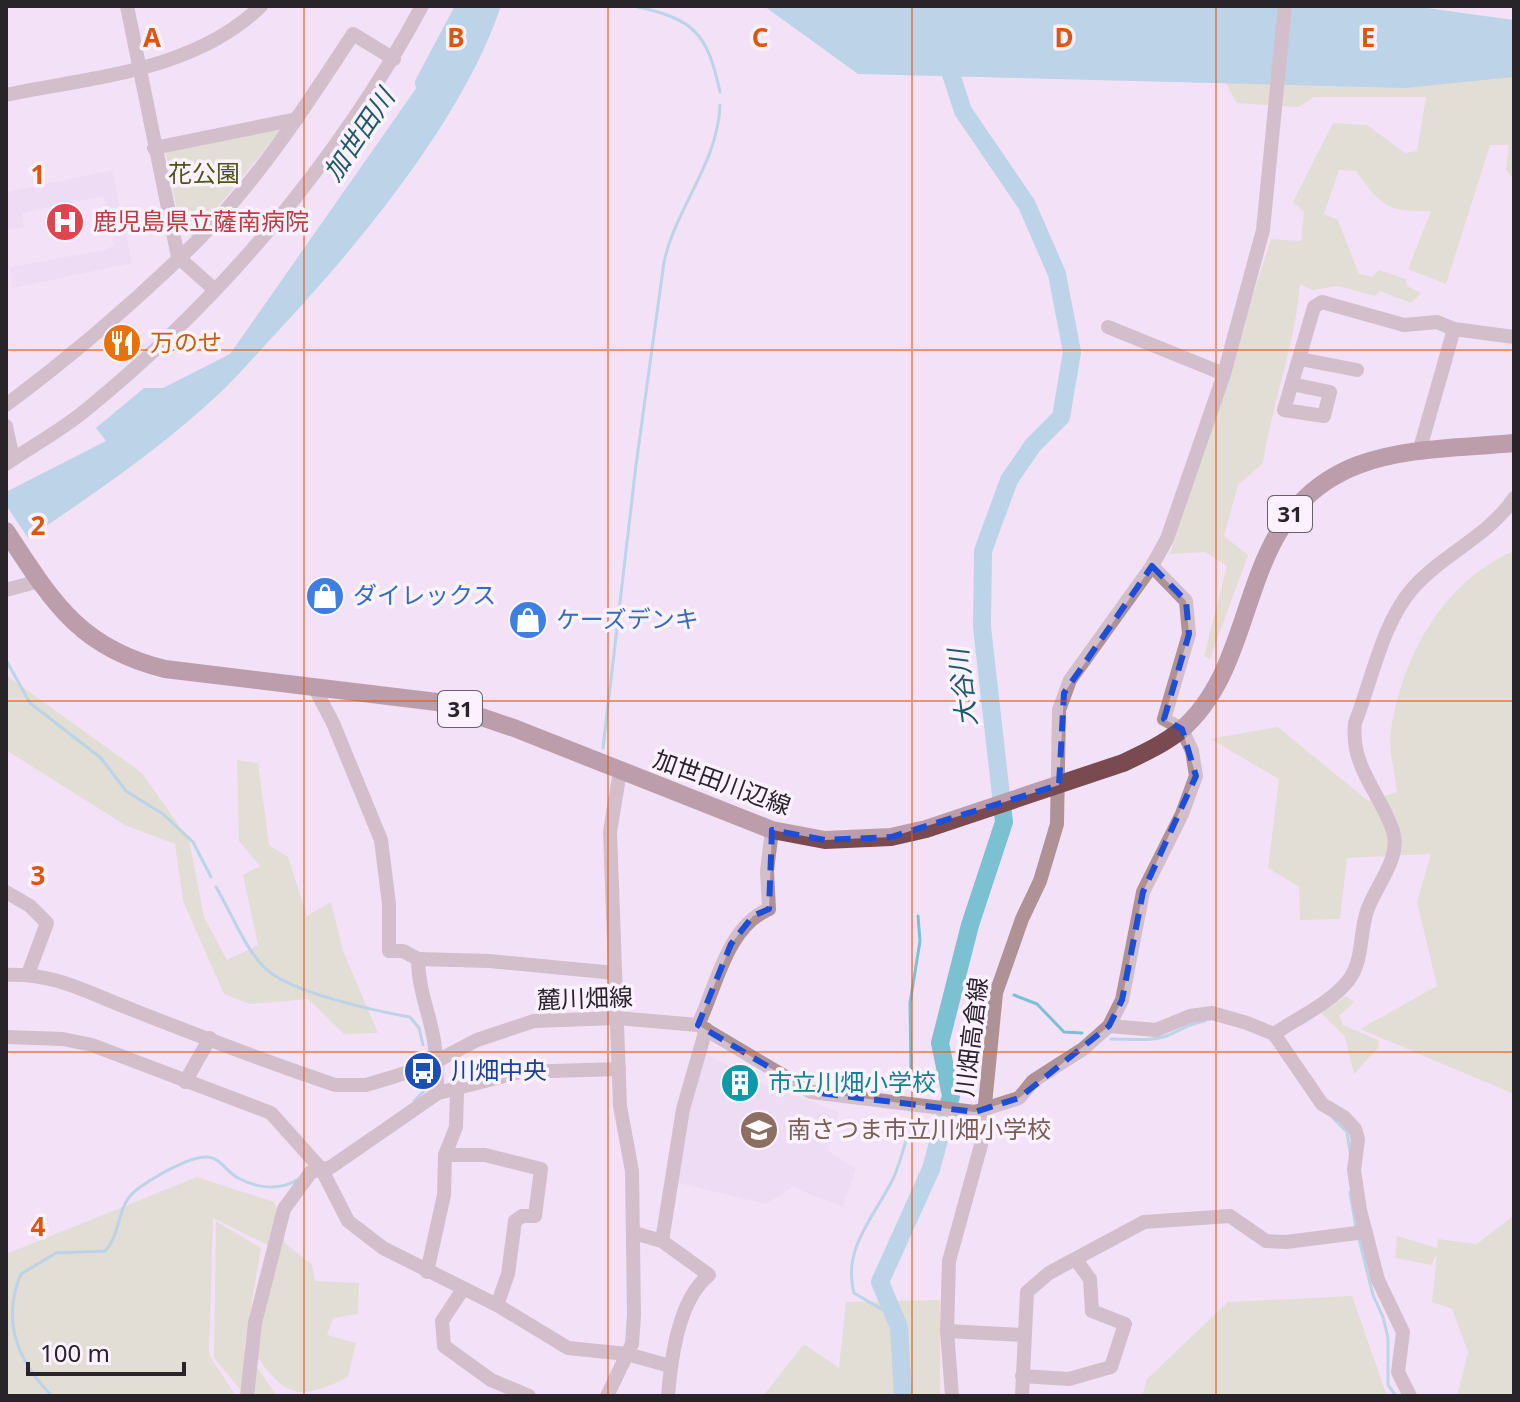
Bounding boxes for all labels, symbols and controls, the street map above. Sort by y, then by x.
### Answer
text: A [143,19,161,55]
text: B [447,19,465,55]
text: C [752,19,768,55]
text: D [1054,19,1074,55]
text: E [1361,19,1375,55]
water label: 加世田川 [314,79,404,188]
text: 1 [31,156,45,192]
park label: 花公園 [168,156,240,189]
hospital icon: 鹿児島県立薩南病院 [44,201,86,243]
place label: 鹿児島県立薩南病院 [93,204,309,237]
restaurant icon: 万のせ [101,322,143,364]
place label: 万のせ [150,325,222,358]
road number: 31 [1268,496,1312,532]
text: 2 [31,507,46,543]
shop icon: ダイレックス [304,575,346,617]
place label: ダイレックス [353,578,496,611]
shop icon: ケーズデンキ [507,599,549,641]
place label: ケーズデンキ [556,602,699,635]
water label: 大谷川 [939,644,985,729]
road number: 31 [438,691,482,727]
street label: 加世田川辺線 [649,741,796,822]
text: 3 [31,857,45,893]
street label: 川畑高倉線 [947,975,994,1098]
street label: 麓川畑線 [536,979,633,1016]
bus stop icon: 川畑中央 [402,1050,444,1092]
place label: 川畑中央 [451,1053,547,1086]
building icon: 市立川畑小学校 [719,1062,761,1104]
place label: 市立川畑小学校 [768,1065,936,1098]
school or university icon: 南さつま市立川畑小学校 [738,1109,780,1151]
place label: 南さつま市立川畑小学校 [787,1112,1051,1145]
text: 4 [31,1208,46,1244]
scale bar [28,1326,184,1376]
text: 100 m [40,1336,110,1369]

